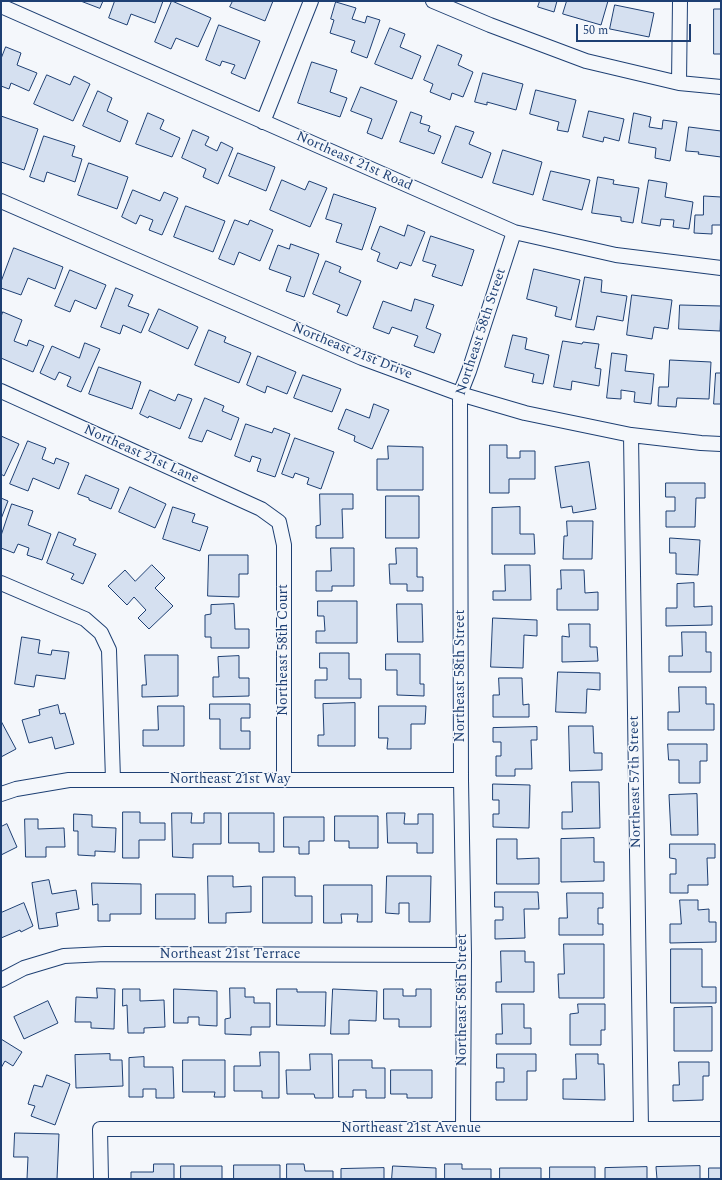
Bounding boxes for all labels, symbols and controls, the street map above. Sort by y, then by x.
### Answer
scale bar [578,16,693,42]
text: 50 m [583,21,608,40]
street label: Northeast 21st Road [293,129,415,195]
street label: Northeast 58th Street [453,266,511,398]
street label: Northeast 21st Drive [289,320,415,384]
street label: Northeast 21st Lane [81,422,201,488]
street label: Northeast 58th Court [276,584,292,716]
street label: Northeast 58th Street [453,610,469,742]
street label: Northeast 57th Street [626,715,646,849]
street label: Northeast 21st Way [170,772,290,788]
street label: Northeast 58th Street [455,934,471,1066]
street label: Northeast 21st Terrace [160,947,300,963]
street label: Northeast 21st Avenue [341,1121,481,1137]

